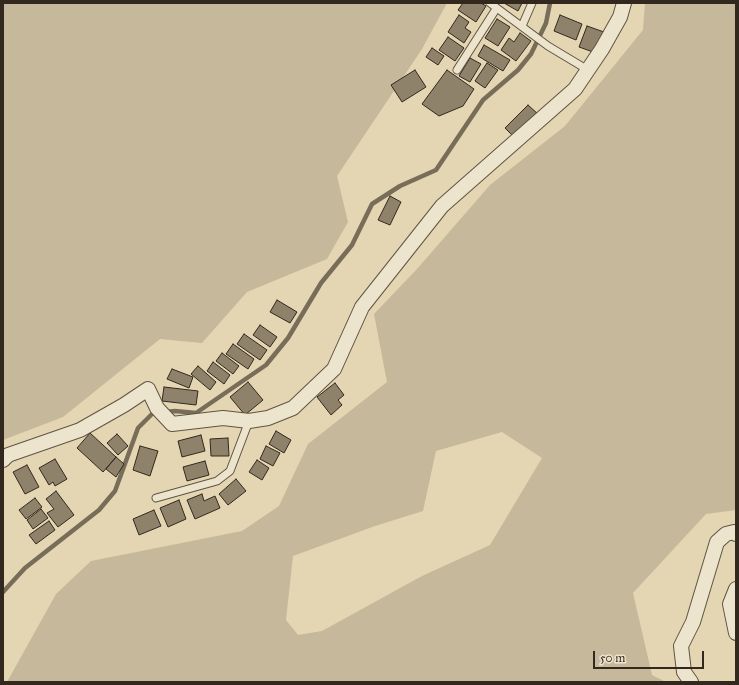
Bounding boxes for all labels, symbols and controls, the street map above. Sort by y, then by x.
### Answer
scale bar [595,643,706,669]
text: 50 m [600,651,625,665]

